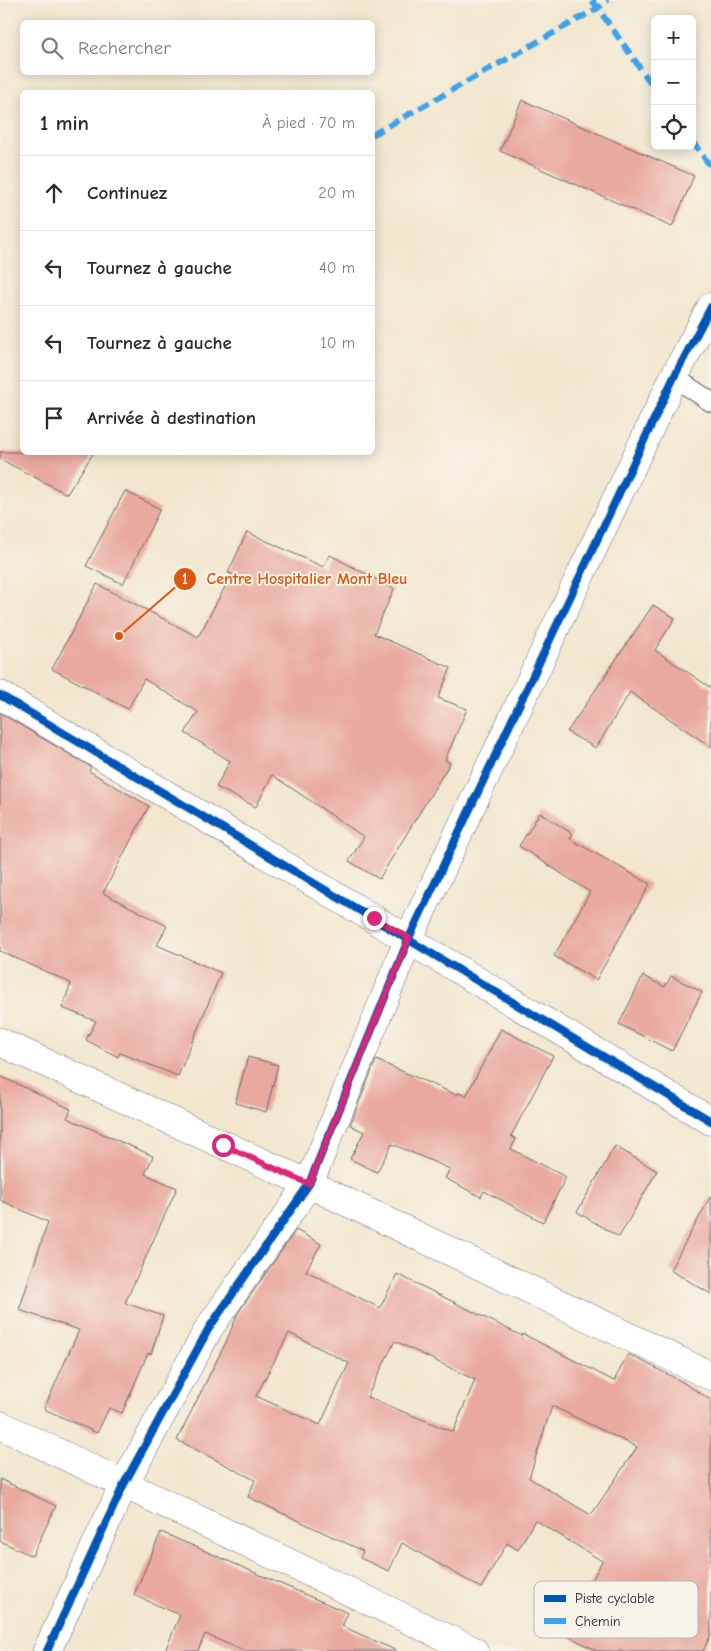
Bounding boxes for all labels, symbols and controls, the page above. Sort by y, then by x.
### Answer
map controls [651,15,696,150]
button: + [651,15,696,60]
search box [20,20,375,75]
icon: search [38,34,66,62]
text: Rechercher [78,37,171,59]
button: − [651,60,696,105]
button: locate [651,105,696,150]
text: 1 min [40,111,89,135]
text: À pied · 70 m [262,114,355,132]
icon: ahead [40,179,68,207]
text: Continuez [87,182,167,204]
text: 20 m [318,184,355,202]
icon: left [40,254,68,282]
text: Tournez à gauche [87,257,232,279]
text: 40 m [319,259,355,277]
icon: left [40,329,68,357]
text: Tournez à gauche [87,332,232,354]
text: 10 m [320,334,355,352]
icon: arrive [40,404,68,432]
text: Arrivée à destination [87,407,256,429]
callout: Centre Hospitalier Mont Bleu [172,563,418,594]
text: 1 [182,570,188,588]
text: Centre Hospitalier Mont Bleu [207,570,407,588]
route end [363,907,386,930]
route start [212,1134,235,1157]
legend [534,1581,698,1638]
text: Piste cyclable [575,1590,655,1607]
text: Chemin [575,1613,621,1630]

